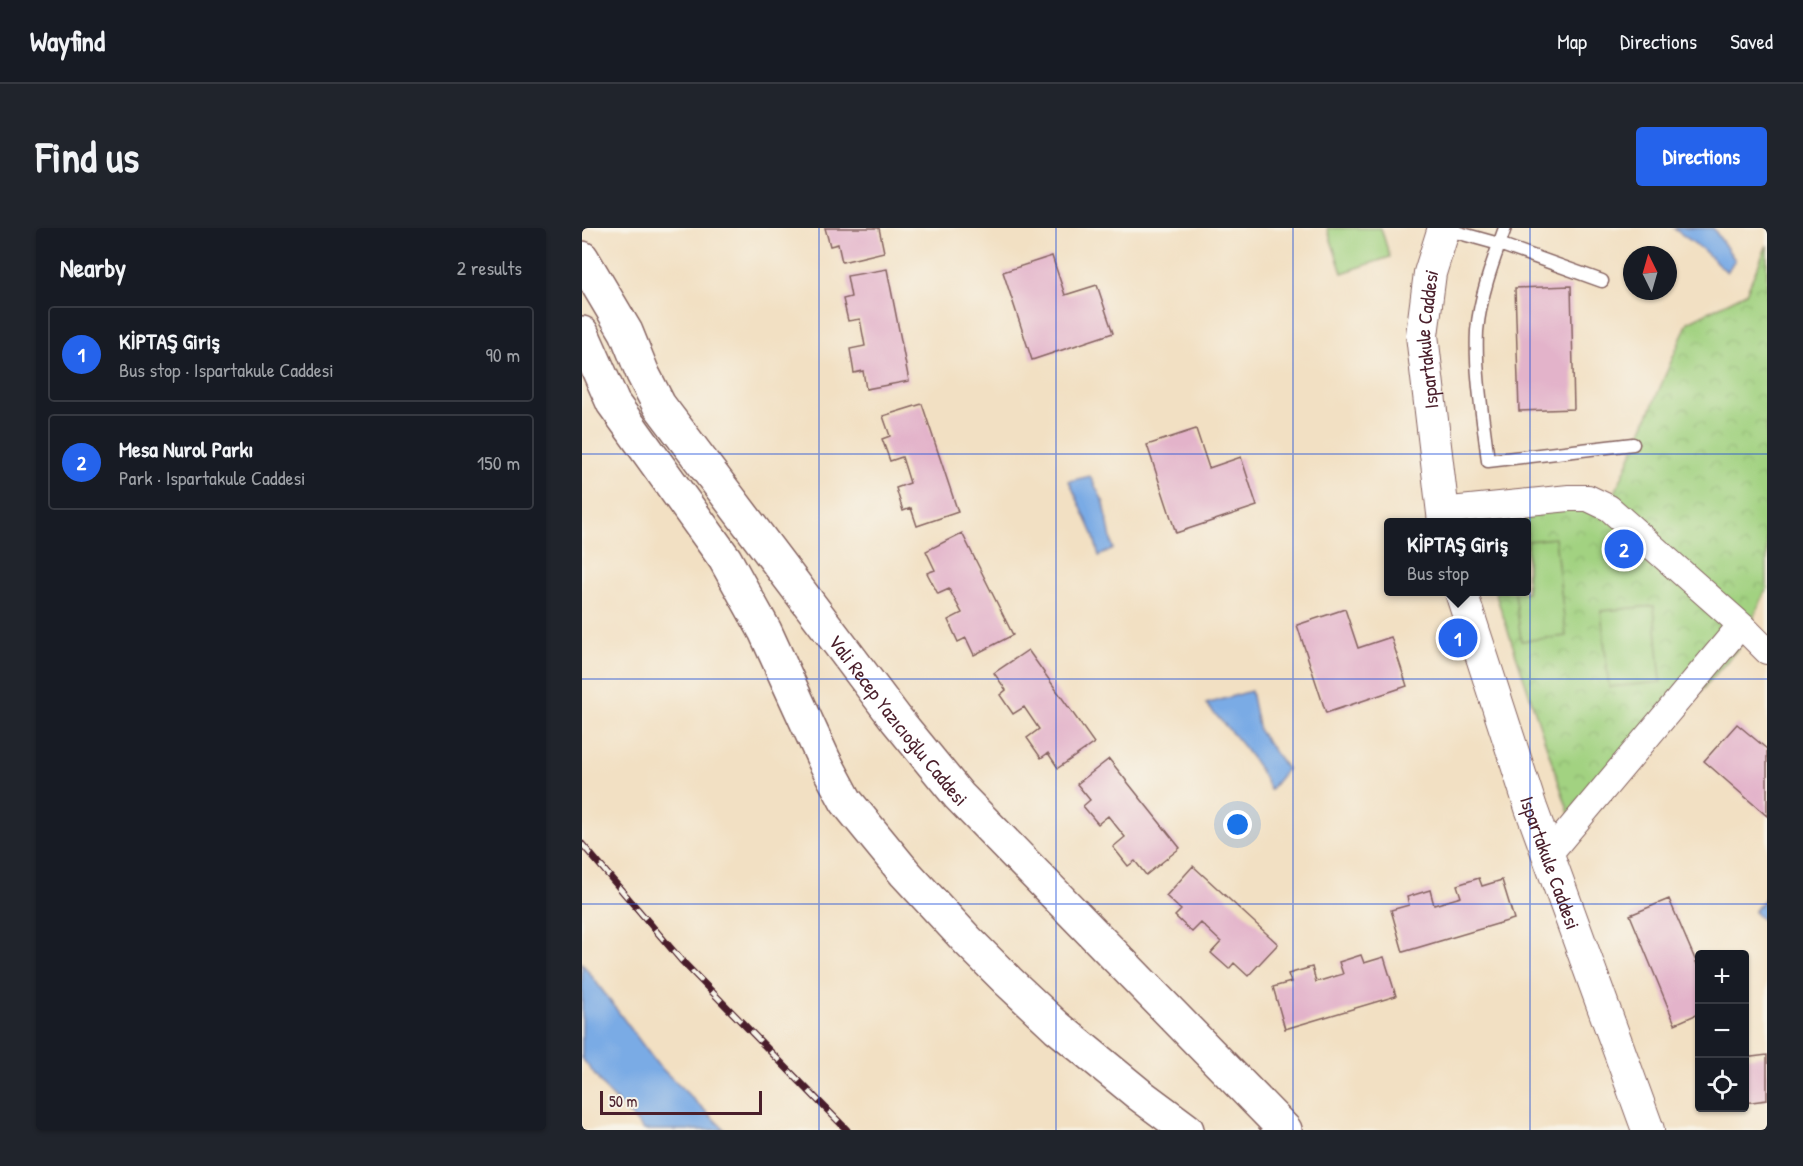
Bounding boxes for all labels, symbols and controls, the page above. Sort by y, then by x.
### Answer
text: Wayfind [30,22,105,60]
text: Map [1557,27,1587,56]
text: Directions [1620,27,1697,56]
text: Saved [1730,27,1773,56]
button: Directions [1636,127,1767,186]
text: Find us [36,128,139,185]
north arrow [1623,246,1677,300]
text: Nearby [60,250,126,285]
text: 2 results [457,254,522,281]
street label: Ispartakule Caddesi [1408,266,1444,410]
text: KİPTAŞ Giriş [119,326,220,356]
text: 1 [78,341,85,368]
text: 90 m [486,341,520,368]
text: Bus stop · Ispartakule Caddesi [119,356,334,383]
text: Mesa Nurol Parkı [119,434,254,464]
text: 2 [77,449,86,476]
text: 150 m [477,449,520,476]
text: Park · Ispartakule Caddesi [119,464,306,491]
popup [1384,518,1531,596]
pin: 2 [1604,526,1644,572]
text: KİPTAŞ Giriş [1407,529,1508,559]
text: Bus stop [1407,559,1469,586]
pin: 1 [1438,616,1478,660]
street label: Vali Recep Yazıcıoğlu Caddesi [823,629,974,811]
street label: Ispartakule Caddesi [1514,792,1587,933]
your location [1223,810,1252,839]
map controls [1695,950,1749,1112]
button: + [1695,950,1749,1004]
button: − [1695,1004,1749,1058]
button: locate [1695,1058,1749,1112]
scale bar [600,1088,762,1116]
text: 50 m [609,1090,638,1112]

